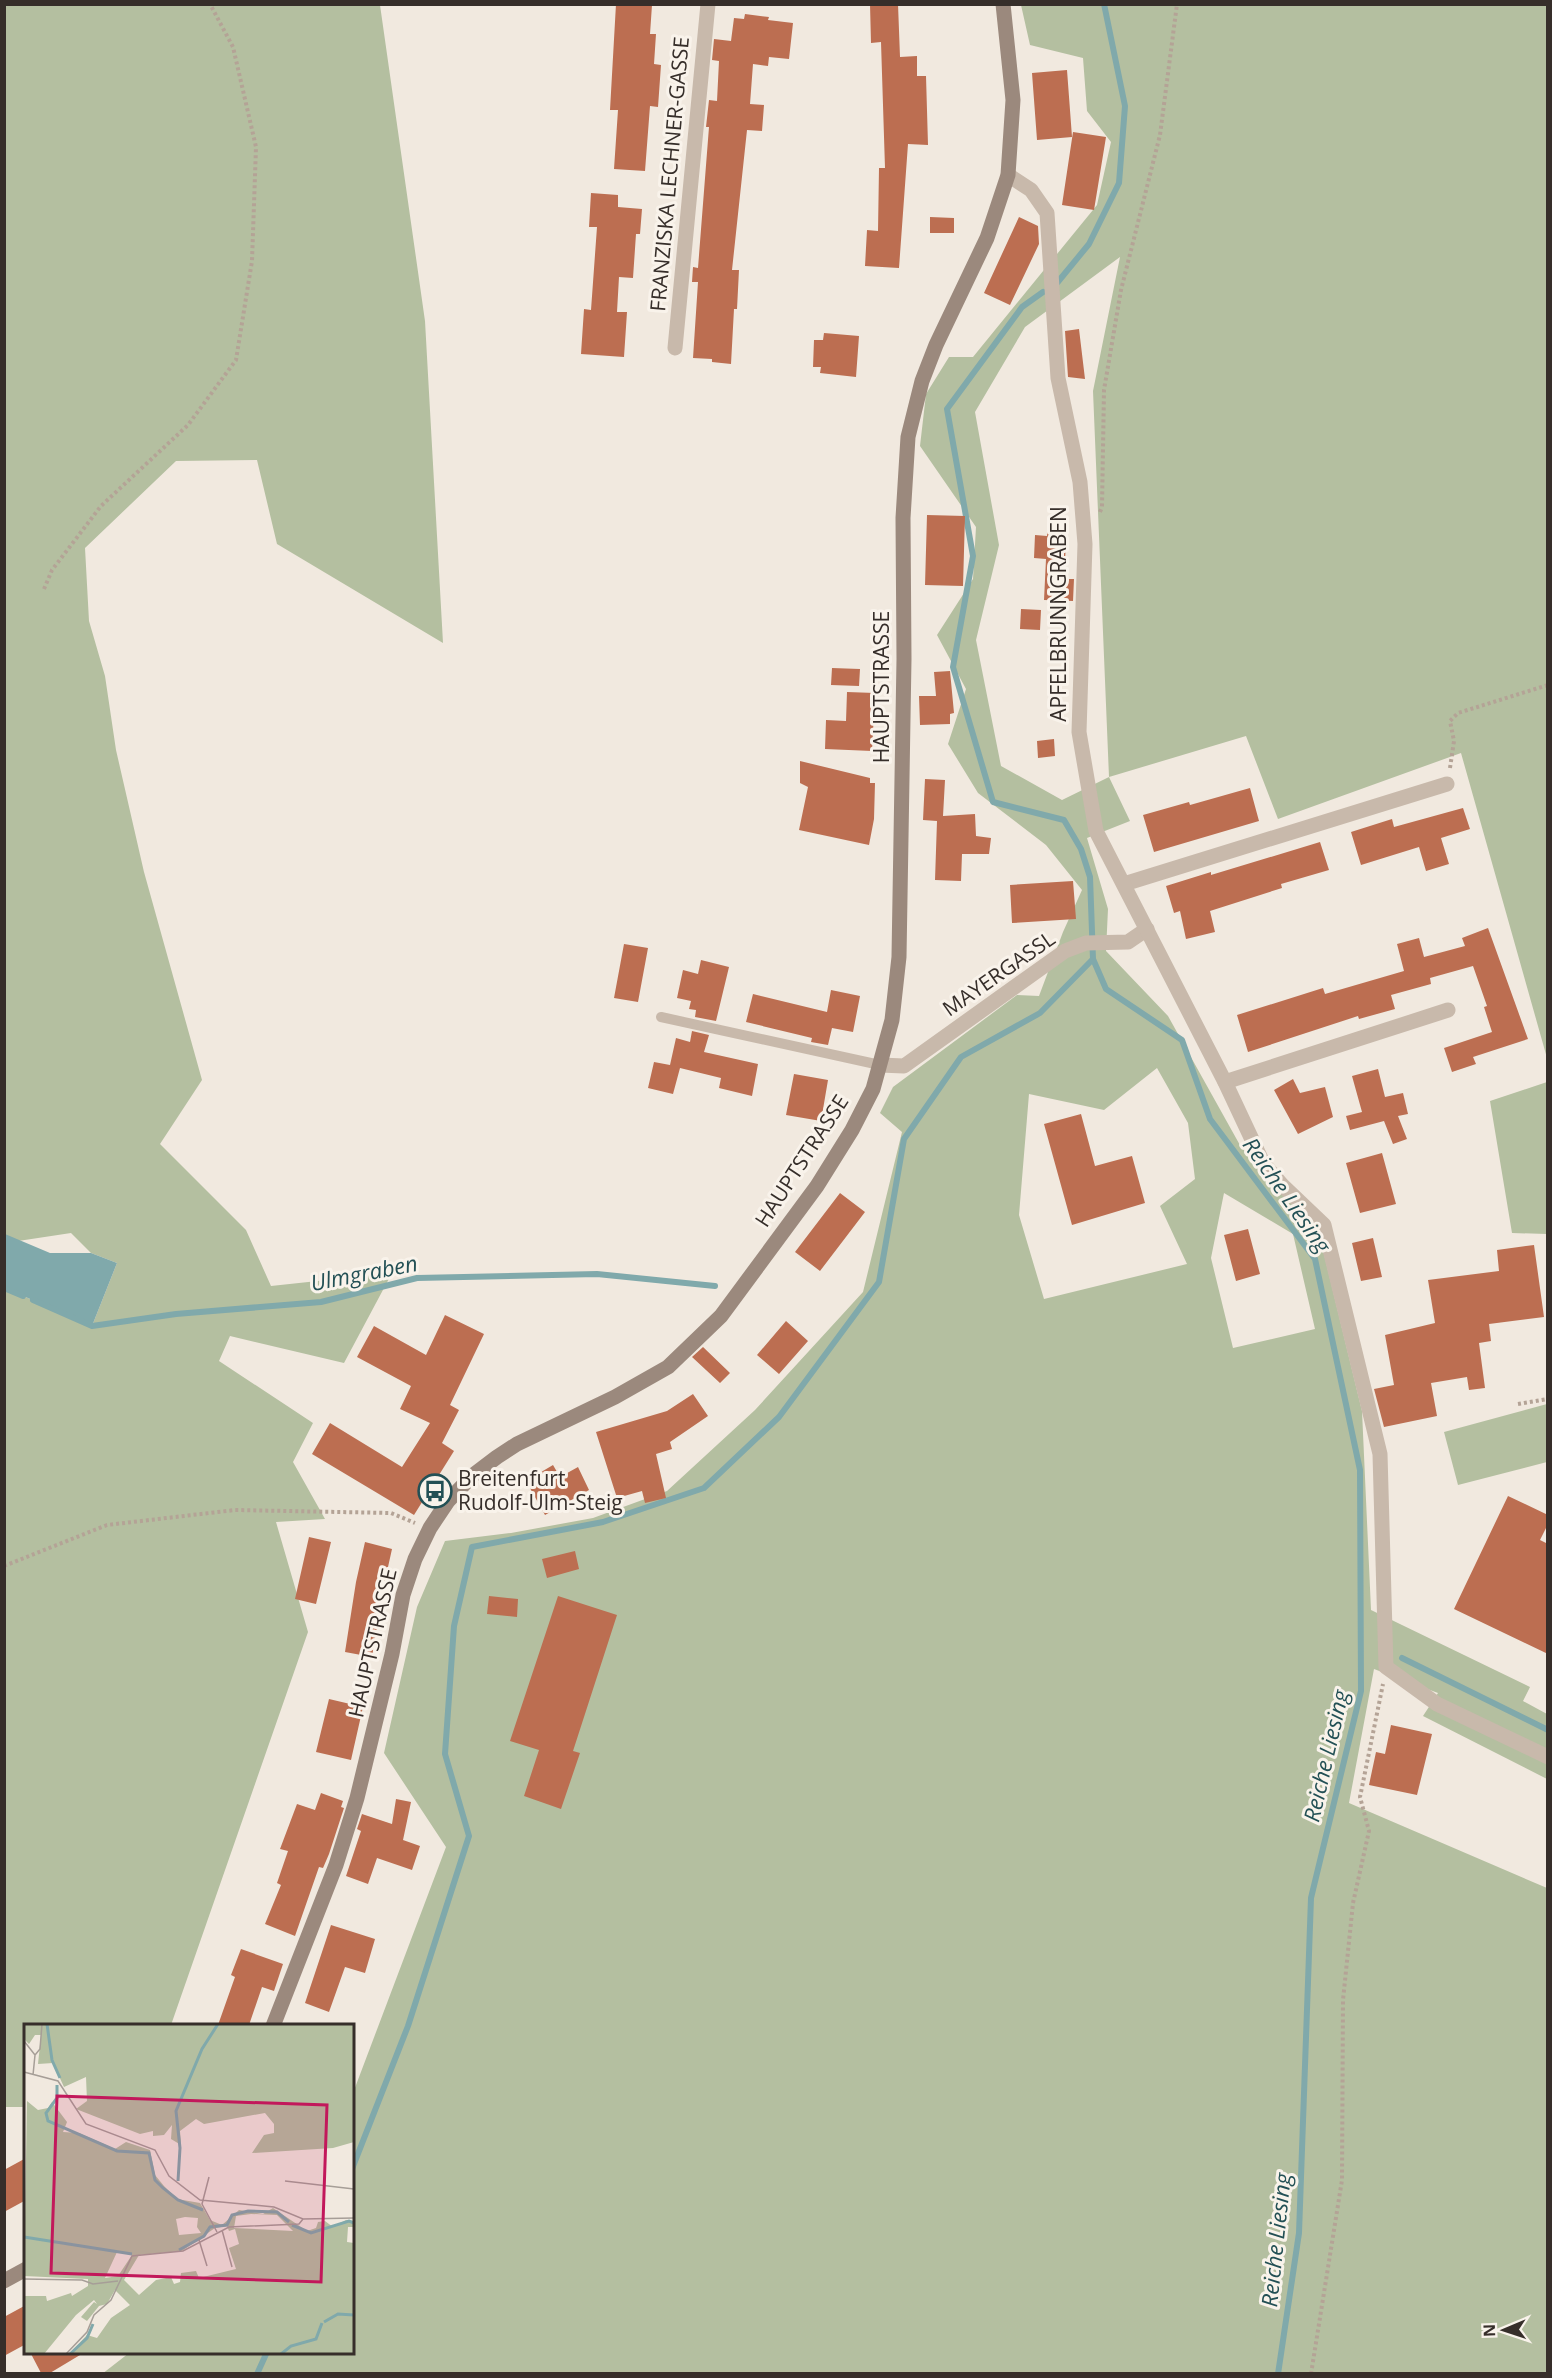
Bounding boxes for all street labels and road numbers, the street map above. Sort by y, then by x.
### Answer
street label: FRANZISKA LECHNER-GASSE [643,35,695,312]
street label: APFELBRUNNGRABEN [1044,506,1072,722]
street label: HAUPTSTRASSE [867,611,895,763]
street label: MAYERGASSL [937,924,1060,1022]
street label: HAUPTSTRASSE [748,1089,854,1232]
street label: HAUPTSTRASSE [341,1565,403,1720]

